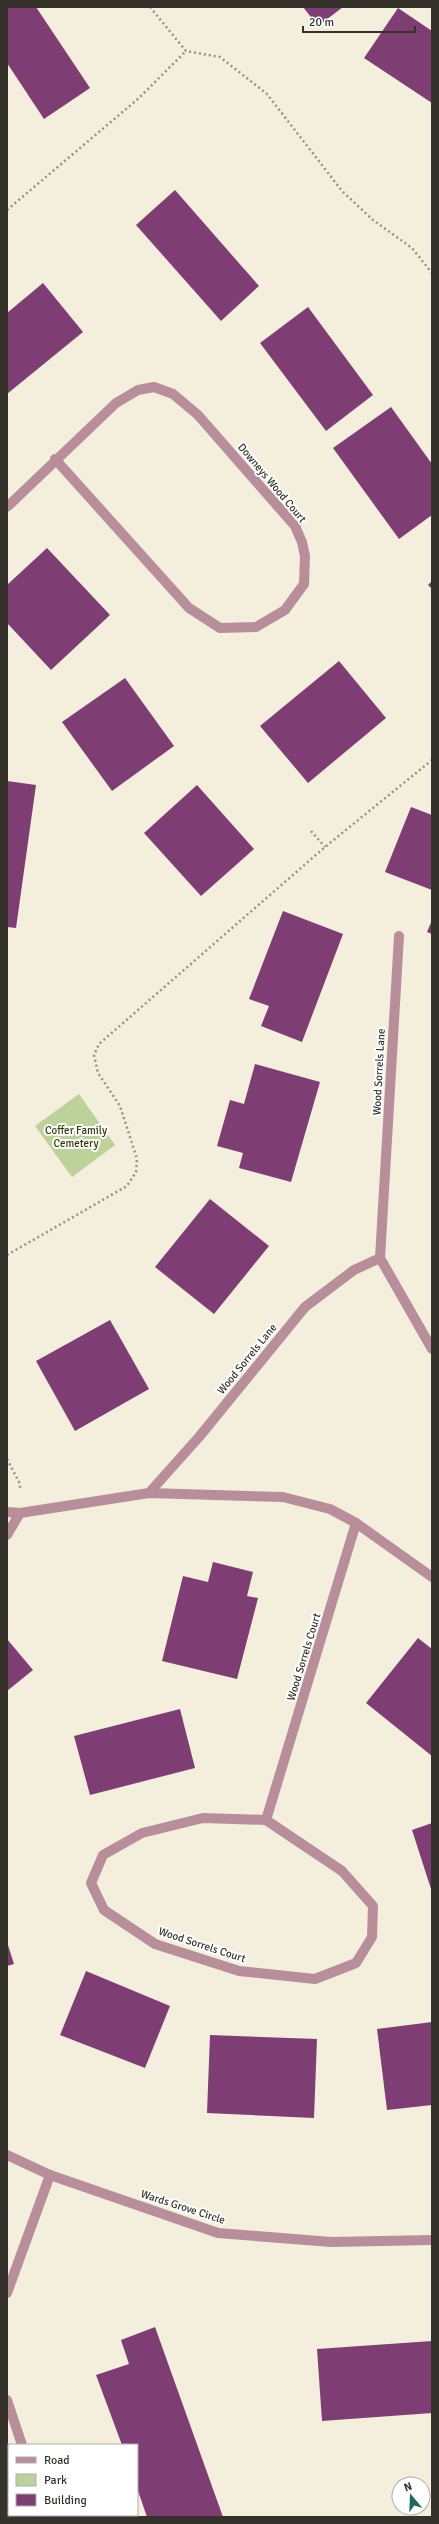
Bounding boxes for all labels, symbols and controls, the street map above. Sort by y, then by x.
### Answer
scale bar [303,8,415,34]
text: 20 m [309,15,334,30]
street label: Downeys Wood Court [235,441,309,525]
street label: Wood Sorrels Lane [370,1028,388,1116]
park label: Coffer Family Cemetery [45,1124,108,1150]
street label: Wood Sorrels Lane [215,1321,279,1397]
street label: Wood Sorrels Court [285,1612,324,1702]
street label: Wood Sorrels Court [157,1925,247,1965]
street label: Wards Grove Circle [139,2187,227,2227]
legend [8,2444,138,2516]
text: Road [44,2453,70,2468]
text: Park [44,2473,67,2488]
north arrow [391,2476,431,2516]
text: N [402,2480,414,2494]
text: Building [44,2493,87,2508]

